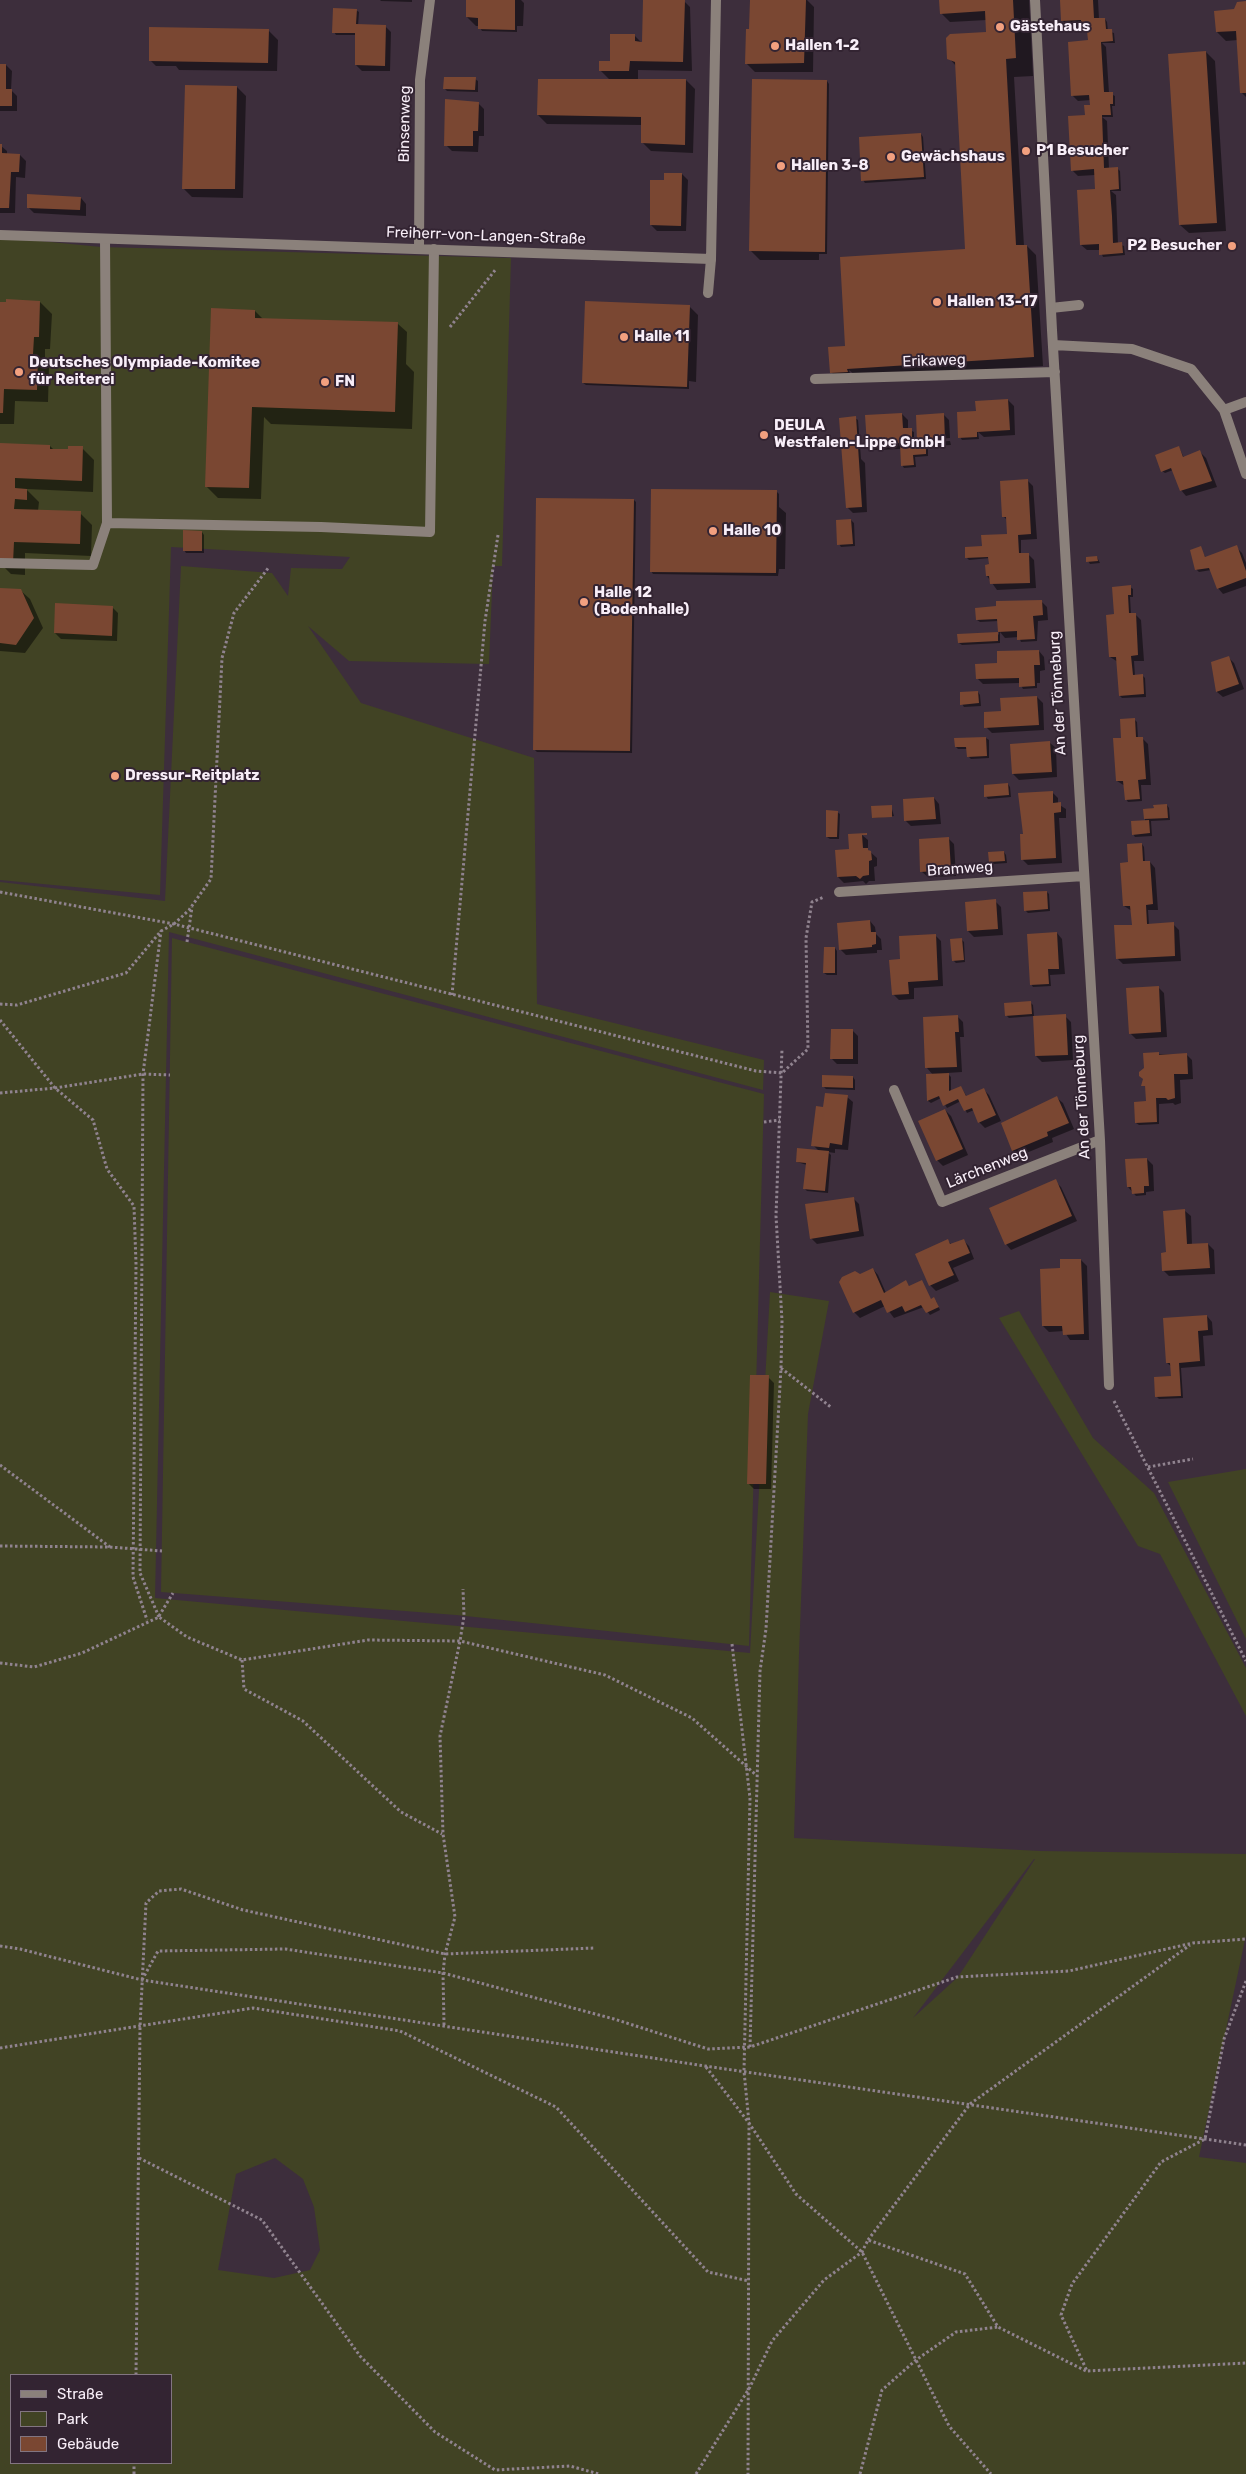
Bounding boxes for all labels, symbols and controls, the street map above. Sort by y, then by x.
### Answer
place label: Gästehaus [1010,18,1090,36]
marker: Gästehaus [994,21,1006,33]
place label: Hallen 1-2 [785,37,859,55]
marker: Hallen 1-2 [769,40,781,52]
street label: Binsenweg [395,85,415,163]
place label: P1 Besucher [1036,142,1128,160]
marker: P1 Besucher [1020,145,1032,157]
place label: Gewächshaus [901,148,1005,166]
marker: Gewächshaus [885,151,897,163]
place label: Hallen 3-8 [791,157,869,175]
marker: Hallen 3-8 [775,160,787,172]
street label: Freiherr-von-Langen-Straße [386,224,586,248]
place label: P2 Besucher [1127,237,1222,255]
marker: P2 Besucher [1226,240,1238,252]
place label: Hallen 13-17 [947,293,1038,311]
marker: Hallen 13-17 [931,296,943,308]
place label: Halle 11 [634,328,690,346]
marker: Halle 11 [618,331,630,343]
street label: Erikaweg [902,351,966,371]
place label: Deutsches Olympiade-Komitee für Reiterei [29,354,260,389]
marker: Deutsches Olympiade-Komitee für Reiterei [13,366,25,378]
place label: FN [335,373,355,391]
marker: FN [319,376,331,388]
place label: DEULA Westfalen-Lippe GmbH [774,417,945,452]
marker: DEULA Westfalen-Lippe GmbH [758,429,770,441]
place label: Halle 10 [723,522,781,540]
marker: Halle 10 [707,525,719,537]
place label: Halle 12 (Bodenhalle) [594,584,689,619]
marker: Halle 12 (Bodenhalle) [578,596,590,608]
street label: An der Tönneburg [1046,630,1070,756]
place label: Dressur-Reitplatz [125,767,260,785]
marker: Dressur-Reitplatz [109,770,121,782]
street label: Bramweg [926,858,994,880]
street label: An der Tönneburg [1070,1034,1094,1160]
street label: Lärchenweg [944,1143,1030,1193]
legend [10,2374,172,2464]
text: Straße [57,2385,103,2403]
text: Park [57,2410,88,2428]
text: Gebäude [57,2435,119,2453]

